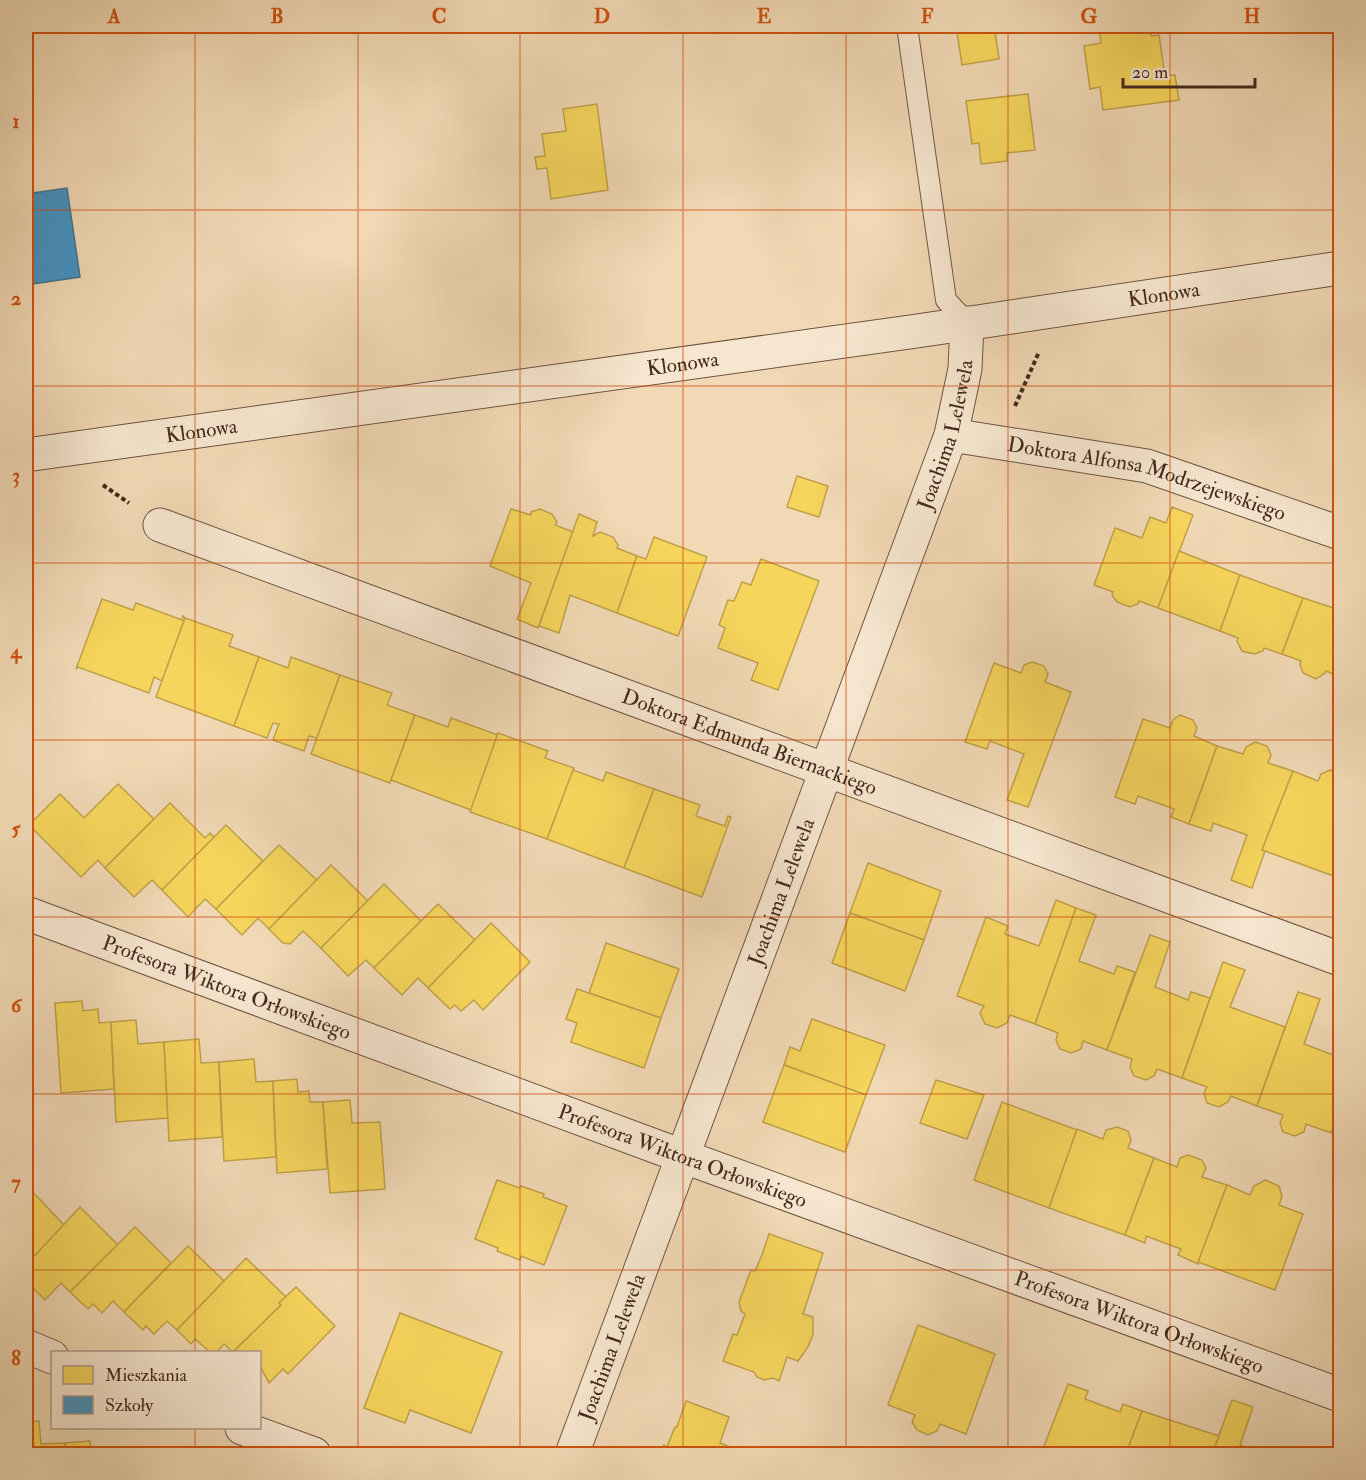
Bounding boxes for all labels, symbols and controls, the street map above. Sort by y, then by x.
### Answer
text: A [107,4,121,29]
text: B [270,4,284,29]
text: C [432,4,446,29]
text: D [594,4,610,29]
text: E [757,4,772,29]
text: F [921,4,934,29]
text: G [1081,4,1098,29]
text: H [1244,4,1260,29]
scale bar [1123,51,1255,89]
text: 20 m [1132,61,1168,84]
text: 1 [12,109,20,134]
street label: Klonowa [1126,276,1202,313]
text: 2 [11,286,21,311]
street label: Klonowa [645,346,721,382]
street label: Joachima Lelewela [911,359,979,515]
street label: Klonowa [164,413,239,449]
street label: Doktora Alfonsa Modrzejewskiego [1006,431,1289,527]
text: 3 [12,463,20,488]
text: 4 [10,639,23,664]
street label: Doktora Edmunda Biernackiego [618,683,881,802]
street label: Joachima Lelewela [742,814,821,970]
text: 5 [12,816,22,841]
street label: Profesora Wiktora Orłowskiego [98,929,355,1046]
text: 6 [11,993,23,1018]
street label: Profesora Wiktora Orłowskiego [554,1098,811,1214]
text: 7 [11,1170,21,1195]
street label: Profesora Wiktora Orłowskiego [1011,1265,1267,1380]
street label: Joachima Lelewela [572,1270,652,1426]
text: 8 [11,1346,21,1371]
legend [51,1351,261,1429]
text: Mieszkania [105,1364,187,1387]
text: Szkoły [105,1394,154,1417]

